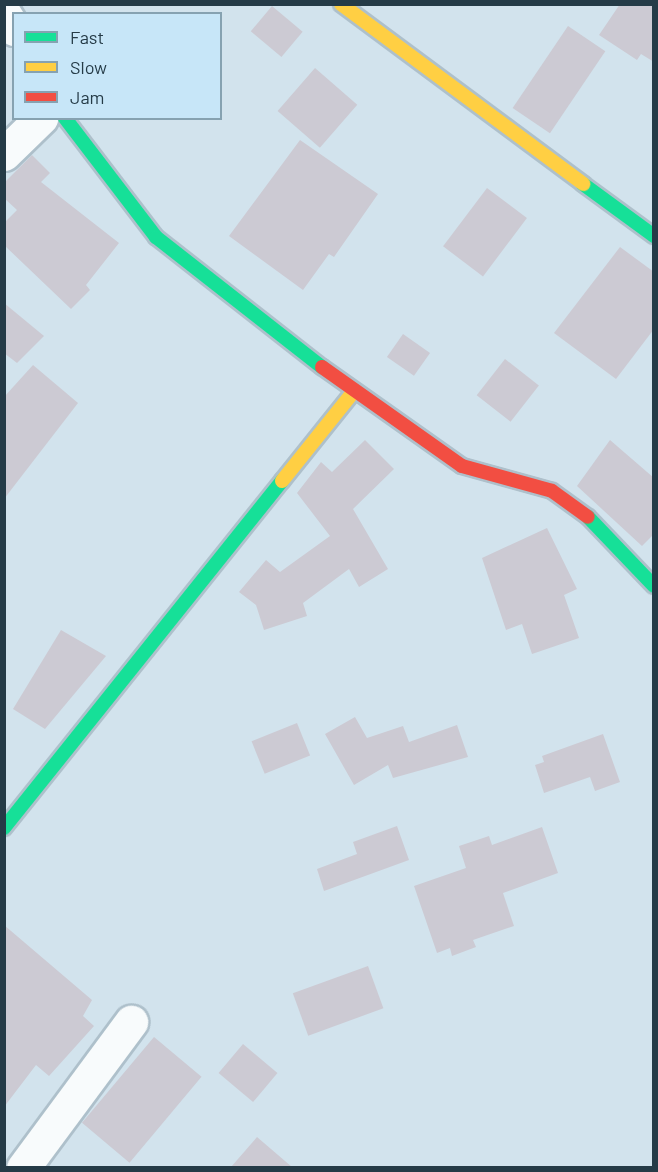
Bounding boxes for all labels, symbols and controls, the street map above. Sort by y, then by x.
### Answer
legend [12,12,222,120]
text: Fast [70,26,104,48]
text: Slow [70,56,107,78]
text: Jam [70,86,104,108]

